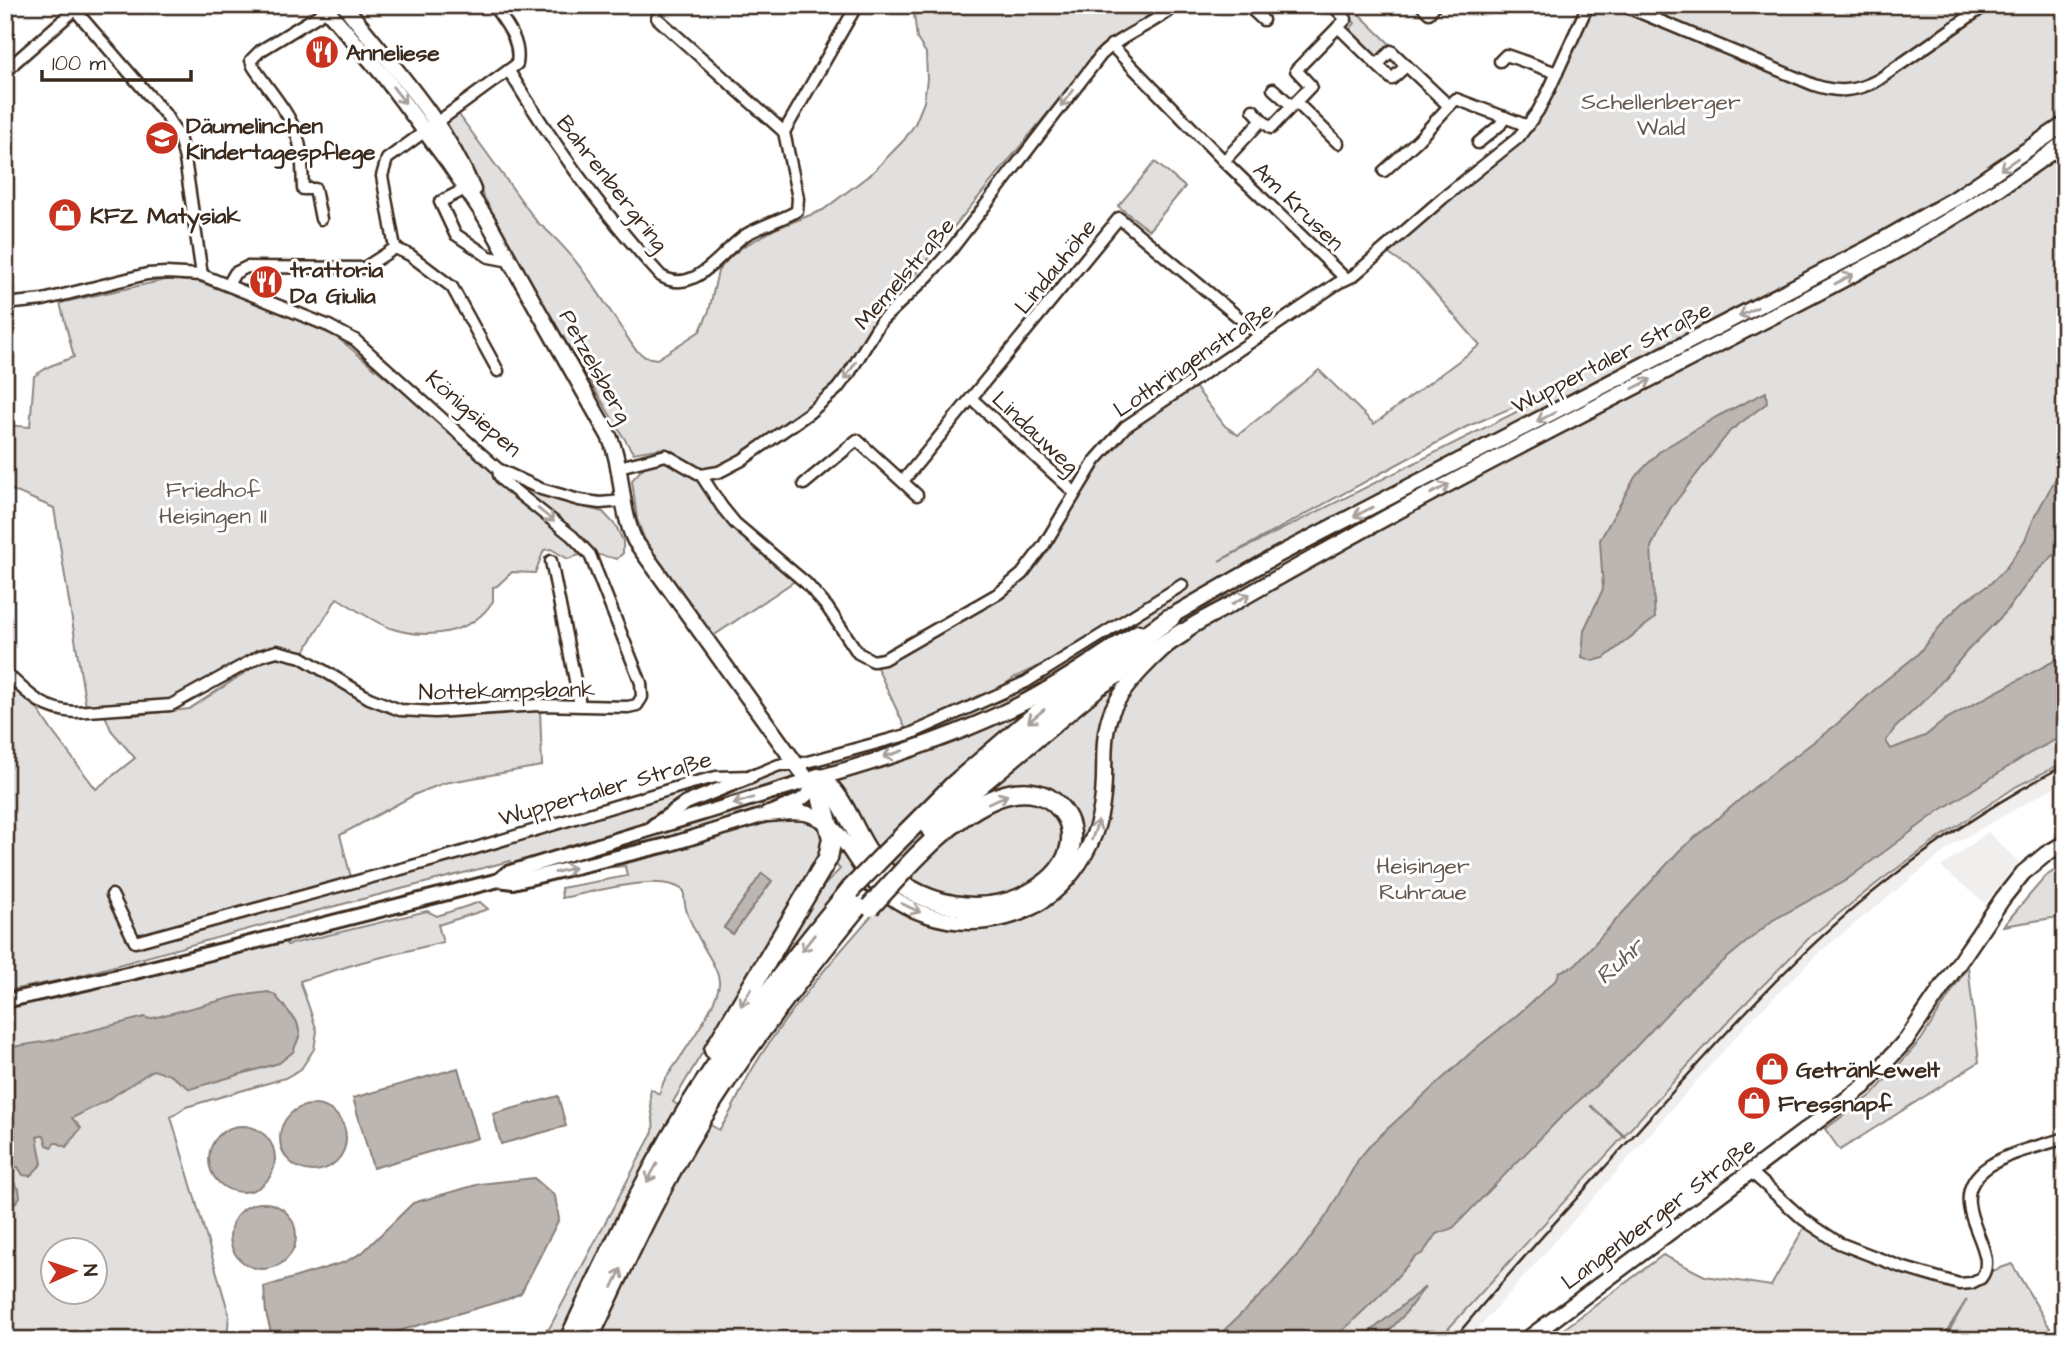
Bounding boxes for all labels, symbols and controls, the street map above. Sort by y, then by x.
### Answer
restaurant icon: Anneliese [303,33,341,71]
place label: Anneliese [346,37,440,69]
scale bar [42,38,191,82]
text: 100 m [52,49,107,78]
one-way arrow [391,85,406,103]
park label: Schellenberger Wald [1581,86,1741,144]
one-way arrow [1060,88,1075,107]
street label: Bahrenbergring [548,109,676,259]
place label: Däumelinchen Kindertagespflege [186,110,376,169]
school or university icon: Däumelinchen Kindertagespflege [143,119,181,157]
street label: Am Krusen [1246,155,1351,258]
one-way arrow [2000,156,2019,171]
shop icon: KFZ Matysiak [46,196,84,234]
place label: KFZ Matysiak [90,200,241,234]
street label: Memelstraße [847,211,963,337]
street label: Lindauhöhe [1007,212,1104,321]
place label: trattoria Da Giulia [289,254,383,312]
restaurant icon: trattoria Da Giulia [247,263,285,301]
one-way arrow [1833,272,1854,285]
street label: Lothringenstraße [1107,294,1281,426]
street label: Wuppertaler Straße [1506,294,1717,422]
street label: Petzelsberg [550,304,640,430]
one-way arrow [1738,306,1759,320]
one-way arrow [843,361,858,380]
street label: Königsiepen [418,363,528,465]
one-way arrow [1631,377,1652,390]
street label: Lindauweg [984,384,1086,482]
one-way arrow [1536,410,1557,424]
park label: Friedhof Heisingen II [159,474,267,533]
one-way arrow [1429,481,1450,495]
one-way arrow [1353,505,1374,519]
one-way arrow [536,508,554,523]
one-way arrow [1230,592,1250,606]
street label: Nottekampsbank [418,673,596,709]
one-way arrow [1027,708,1045,724]
street label: Wuppertaler Straße [495,743,716,835]
one-way arrow [883,749,905,761]
one-way arrow [986,792,1008,805]
one-way arrow [732,795,754,808]
one-way arrow [1090,820,1102,842]
park label: Heisinger Ruhraue [1376,850,1470,908]
one-way arrow [553,863,576,876]
one-way arrow [900,902,921,915]
water label: Ruhr [1588,929,1653,993]
one-way arrow [800,933,815,951]
one-way arrow [738,987,752,1007]
shop icon: Getränkewelt [1753,1050,1791,1088]
place label: Getränkewelt [1796,1054,1941,1086]
shop icon: Fressnapf [1735,1084,1773,1122]
place label: Fressnapf [1778,1088,1893,1120]
street label: Langenberger Straße [1555,1130,1763,1299]
one-way arrow [645,1162,659,1182]
north arrow [38,1236,108,1306]
text: N [76,1264,103,1277]
one-way arrow [611,1268,625,1289]

